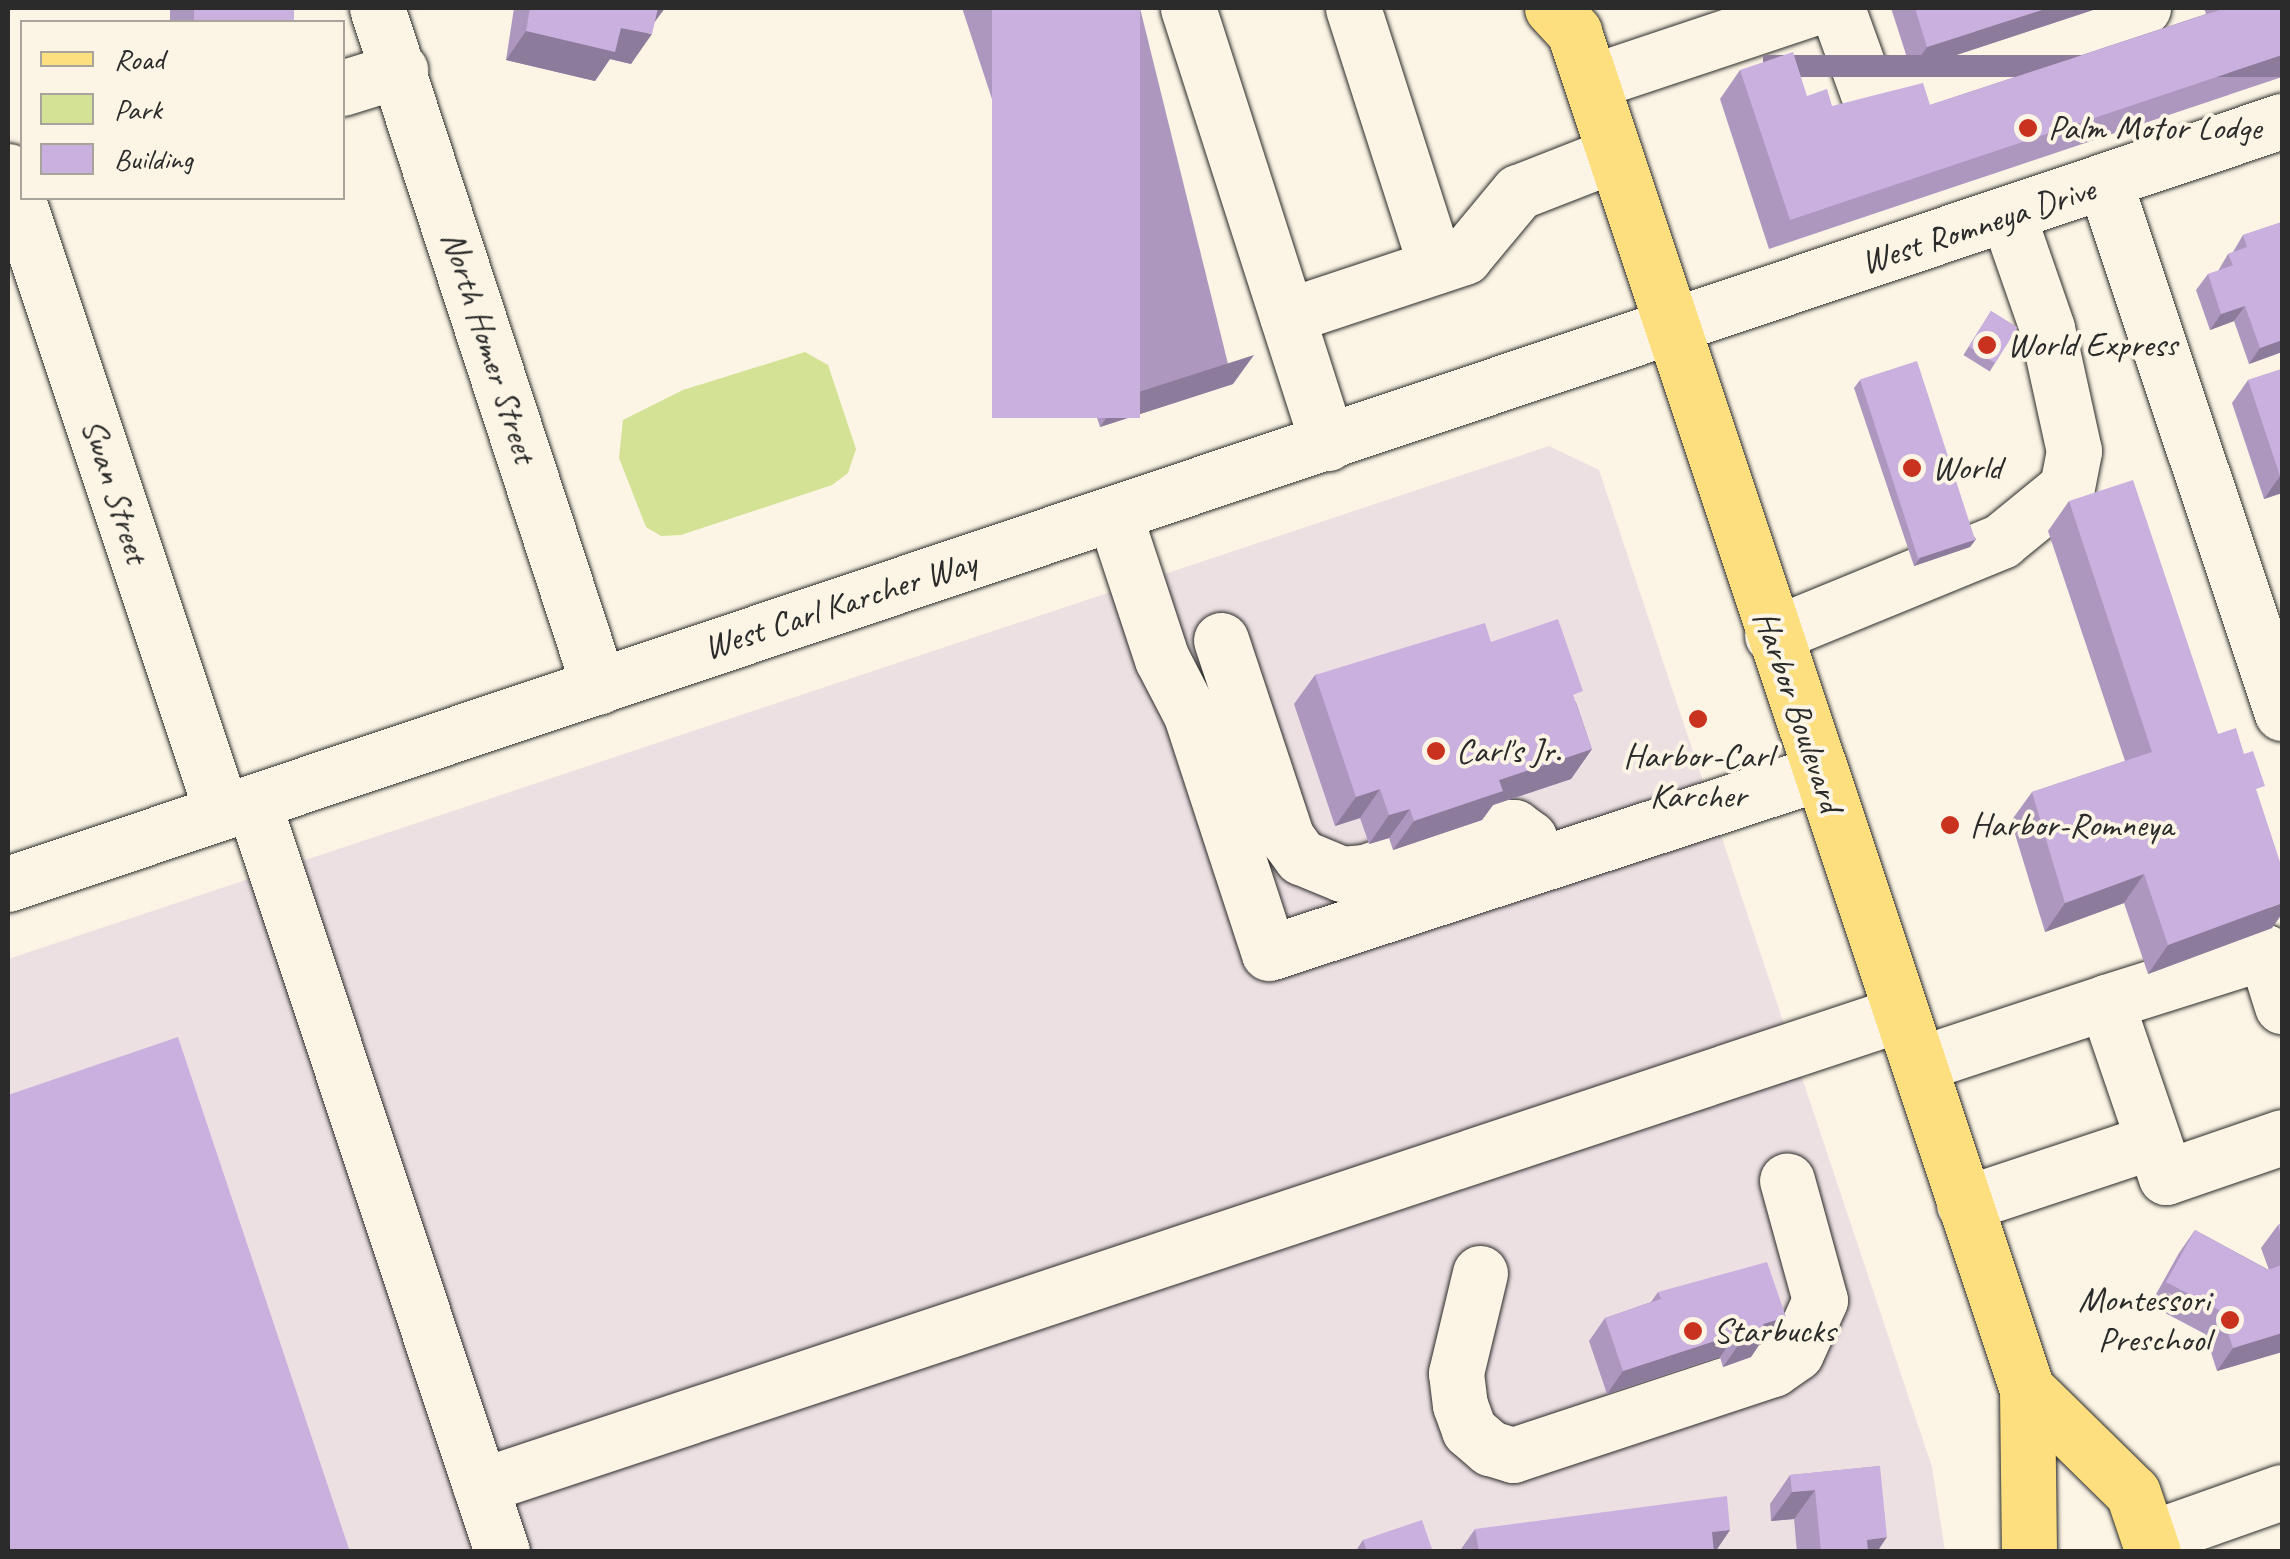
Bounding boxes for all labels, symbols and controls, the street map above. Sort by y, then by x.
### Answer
legend [20,20,345,200]
text: Road [114,40,164,78]
text: Park [114,90,162,128]
place label: Palm Motor Lodge [2048,107,2261,149]
marker: Palm Motor Lodge [2017,117,2039,139]
text: Building [114,140,193,178]
street label: West Romneya Drive [1855,168,2101,284]
street label: North Homer Street [432,225,546,469]
place label: World Express [2007,324,2177,366]
marker: World Express [1976,334,1998,356]
street label: Swan Street [72,413,158,569]
place label: World [1932,447,2002,489]
marker: World [1901,457,1923,479]
street label: West Carl Karcher Way [698,541,982,669]
street label: Harbor Boulevard [1744,605,1852,817]
marker: Harbor-Carl Karcher [1687,708,1709,730]
place label: Carl's Jr. [1456,730,1561,772]
place label: Harbor-Carl Karcher [1623,735,1773,817]
marker: Carl's Jr. [1425,740,1447,762]
place label: Harbor-Romneya [1970,804,2173,846]
marker: Harbor-Romneya [1939,814,1961,836]
place label: Montessori Preschool [2078,1279,2210,1361]
marker: Montessori Preschool [2219,1309,2241,1331]
place label: Starbucks [1713,1310,1835,1352]
marker: Starbucks [1682,1320,1704,1342]

